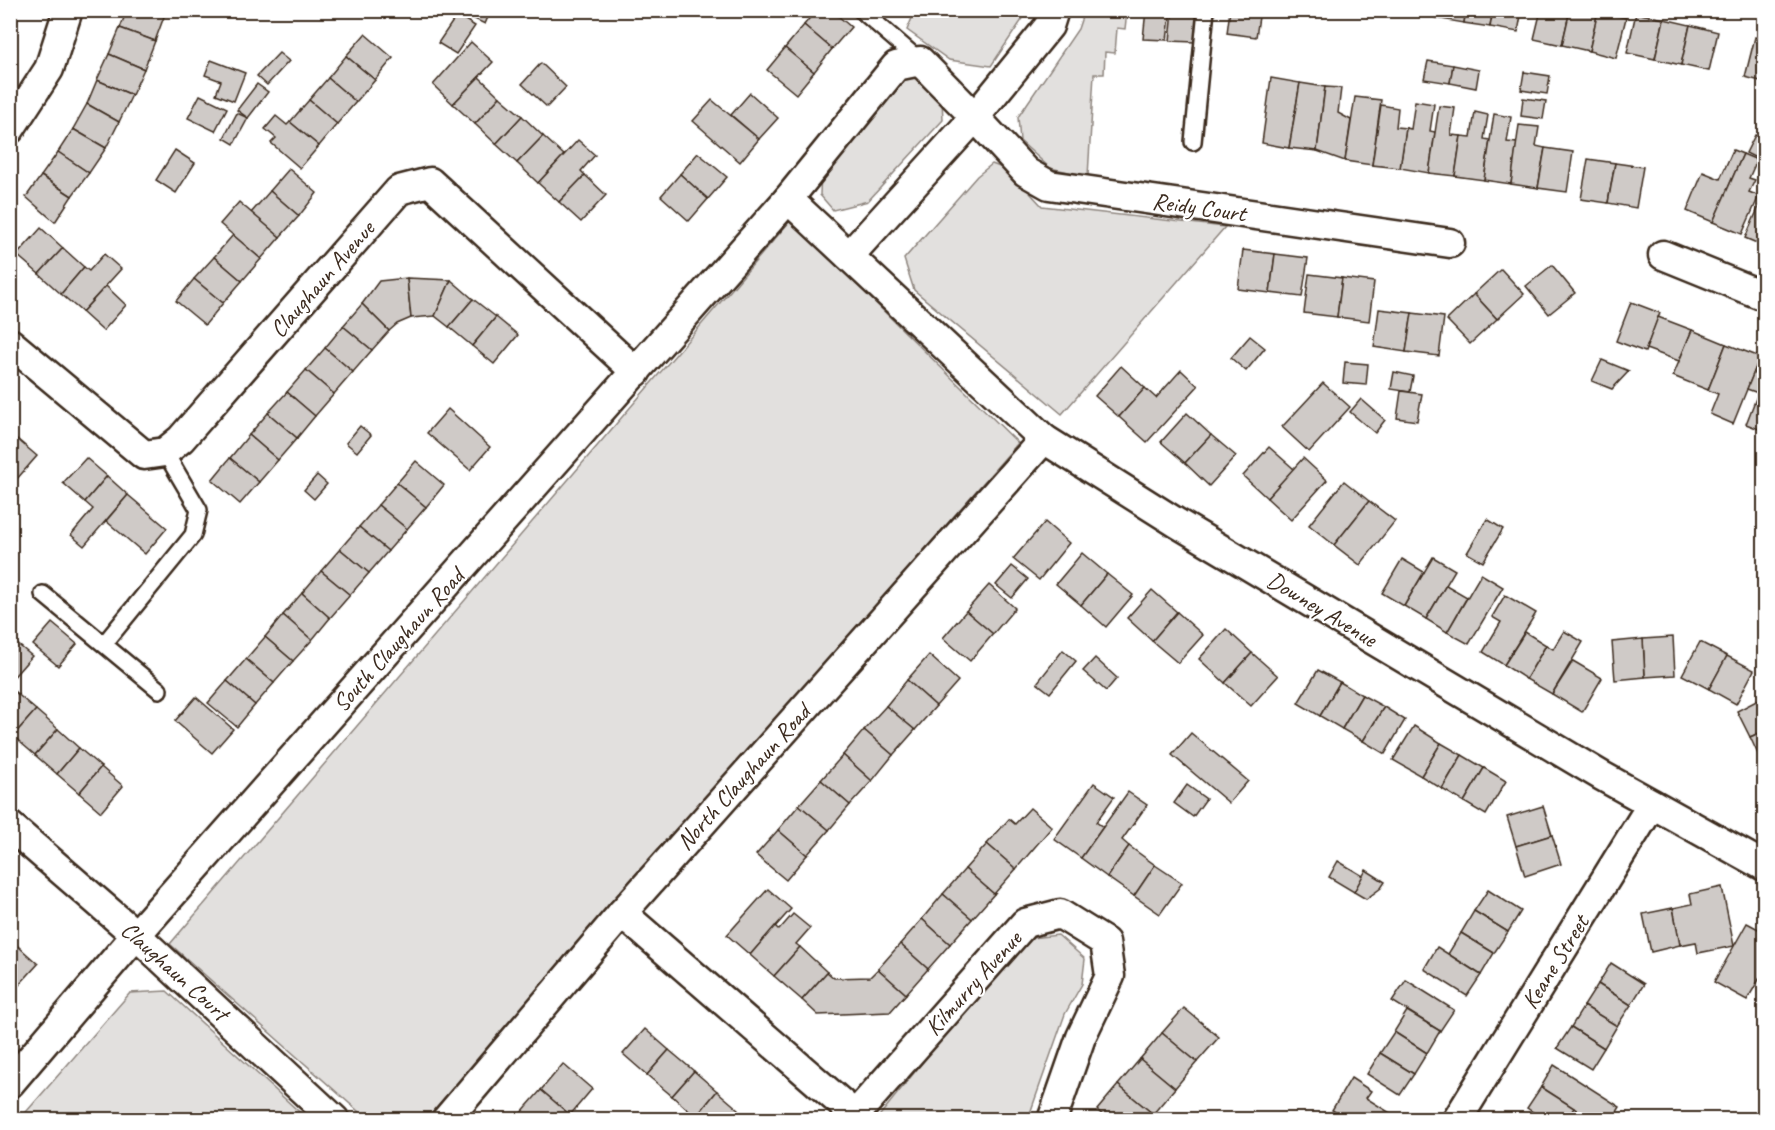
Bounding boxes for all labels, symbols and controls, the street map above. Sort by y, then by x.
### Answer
street label: Reidy Court [1150,186,1250,229]
street label: Claughaun Avenue [263,213,382,344]
street label: South Claughaun Road [326,560,473,718]
street label: Downey Avenue [1262,565,1384,655]
street label: North Claughaun Road [670,695,819,856]
street label: Keane Street [1515,908,1597,1014]
street label: Claughaun Court [115,915,237,1029]
street label: Kilmurry Avenue [918,923,1029,1042]

